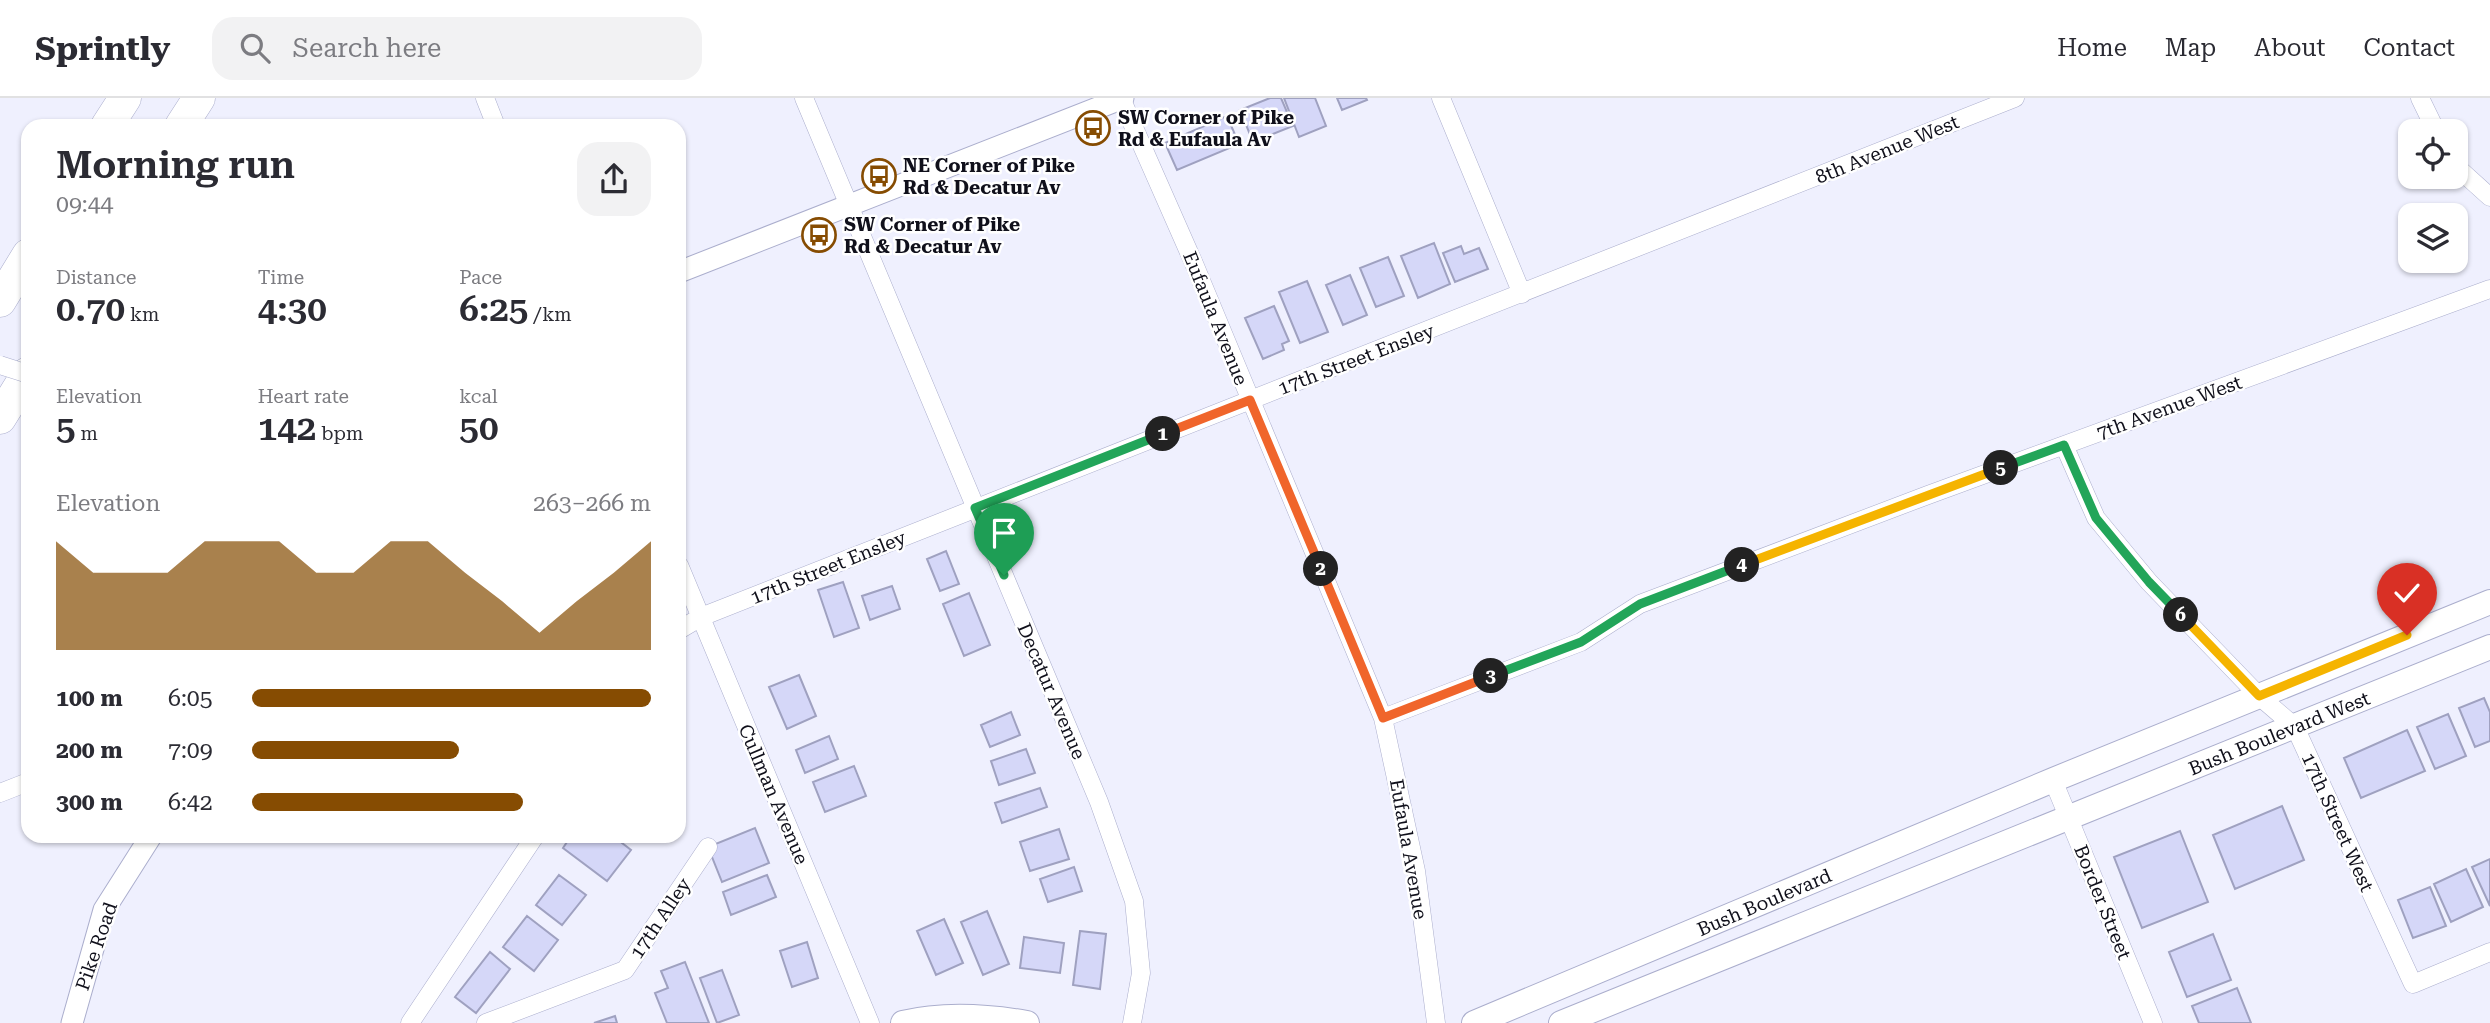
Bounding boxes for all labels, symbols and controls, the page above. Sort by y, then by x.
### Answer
search box [212,17,702,80]
text: Sprintly [35,29,170,68]
icon: search [236,29,274,67]
text: Search here [292,33,441,63]
text: Home [2057,34,2127,62]
text: Map [2165,34,2216,62]
text: About [2254,34,2325,62]
text: Contact [2363,34,2455,62]
place label: SW Corner of Pike Rd & Eufaula Av [1118,106,1294,151]
bus stop icon: SW Corner of Pike Rd & Eufaula Av [1074,109,1112,147]
street label: 8th Avenue West [1812,110,1962,189]
map controls [2398,119,2468,273]
button: locate [2398,119,2468,189]
button: share [577,142,651,216]
text: Morning run [56,143,295,187]
place label: NE Corner of Pike Rd & Decatur Av [903,154,1075,199]
bus stop icon: NE Corner of Pike Rd & Decatur Av [860,157,898,195]
text: 09:44 [56,191,113,218]
button: layers [2398,203,2468,273]
place label: SW Corner of Pike Rd & Decatur Av [844,213,1020,258]
bus stop icon: SW Corner of Pike Rd & Decatur Av [800,216,838,254]
street label: Eufaula Avenue [1178,248,1253,388]
text: Distance [56,266,136,289]
text: Time [258,266,304,289]
text: Pace [459,266,502,289]
text: 0.70 [56,289,125,330]
text: 4:30 [258,289,327,330]
text: 6:25 [459,289,528,330]
text: km [125,303,159,326]
text: /km [528,303,572,326]
street label: 17th Street Ensley [1275,319,1438,400]
street label: 7th Avenue West [2093,371,2245,444]
text: Elevation [56,385,142,408]
text: Heart rate [258,385,349,408]
text: kcal [459,385,498,408]
text: 5 [56,408,76,449]
text: 142 [258,408,316,449]
text: 50 [459,408,499,449]
pin: 1 [1146,416,1180,452]
text: m [76,422,98,445]
text: bpm [316,422,363,445]
text: 1 [1157,422,1168,445]
pin: 5 [1983,450,2018,486]
text: 5 [1995,456,2006,479]
text: Elevation [56,490,160,517]
text: 263–266 m [533,490,651,517]
pin [974,503,1034,575]
icon: arrive [985,514,1023,552]
street label: 17th Street Ensley [747,526,910,609]
pin: 4 [1724,547,1760,582]
pin: 2 [1304,552,1338,587]
text: 4 [1736,553,1747,576]
text: 2 [1315,557,1326,580]
pin [2377,563,2437,635]
icon: check [2388,574,2426,612]
pin: 6 [2164,598,2198,632]
text: 6 [2175,603,2186,626]
street label: Decatur Avenue [1012,620,1091,763]
pin: 3 [1474,658,1508,694]
text: 3 [1485,664,1496,687]
text: 100 m [56,685,123,712]
text: 6:05 [168,685,213,712]
street label: Bush Boulevard West [2185,687,2373,780]
street label: Cullman Avenue [734,721,813,868]
text: 200 m [56,737,123,764]
text: 7:09 [168,737,213,764]
street label: 17th Street West [2297,749,2379,895]
street label: Eufaula Avenue [1385,777,1432,921]
text: 300 m [56,789,123,816]
text: 6:42 [168,789,213,816]
street label: Border Street [2069,841,2136,963]
street label: Bush Boulevard [1694,864,1835,941]
street label: 17th Alley [625,873,696,963]
street label: Pike Road [71,899,122,993]

